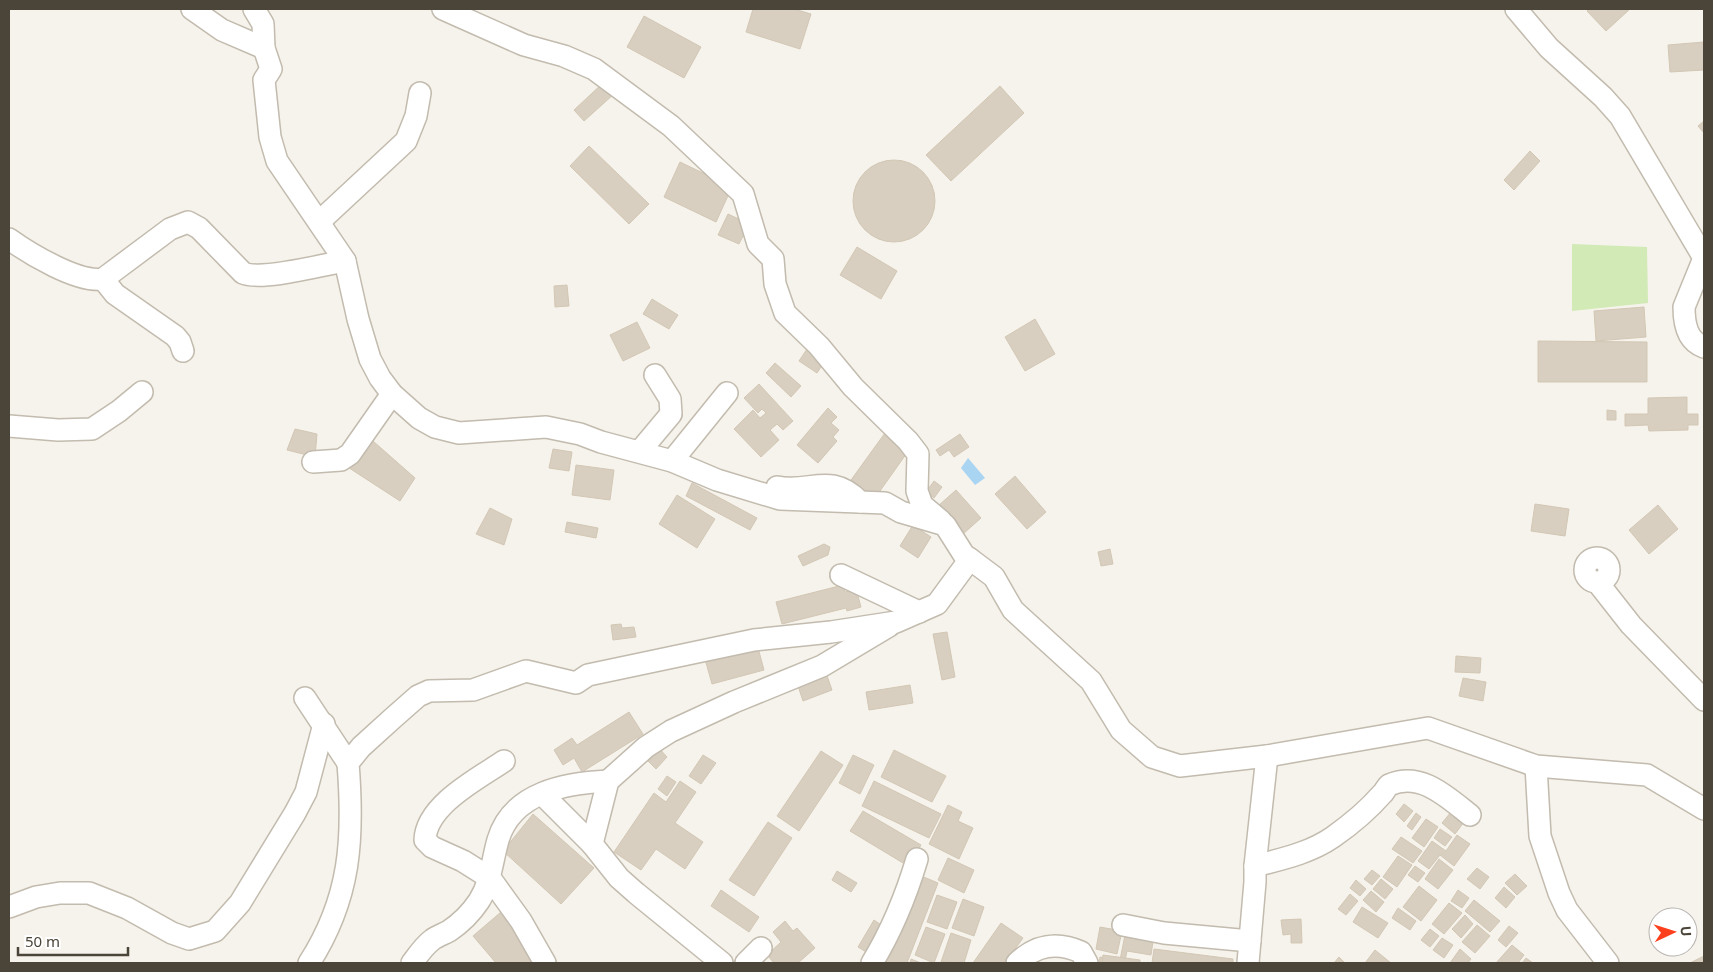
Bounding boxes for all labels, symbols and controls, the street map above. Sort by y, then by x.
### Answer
north arrow [1648,907,1698,957]
scale bar [18,924,128,956]
text: U [1677,925,1696,937]
text: 50 m [25,931,60,951]

